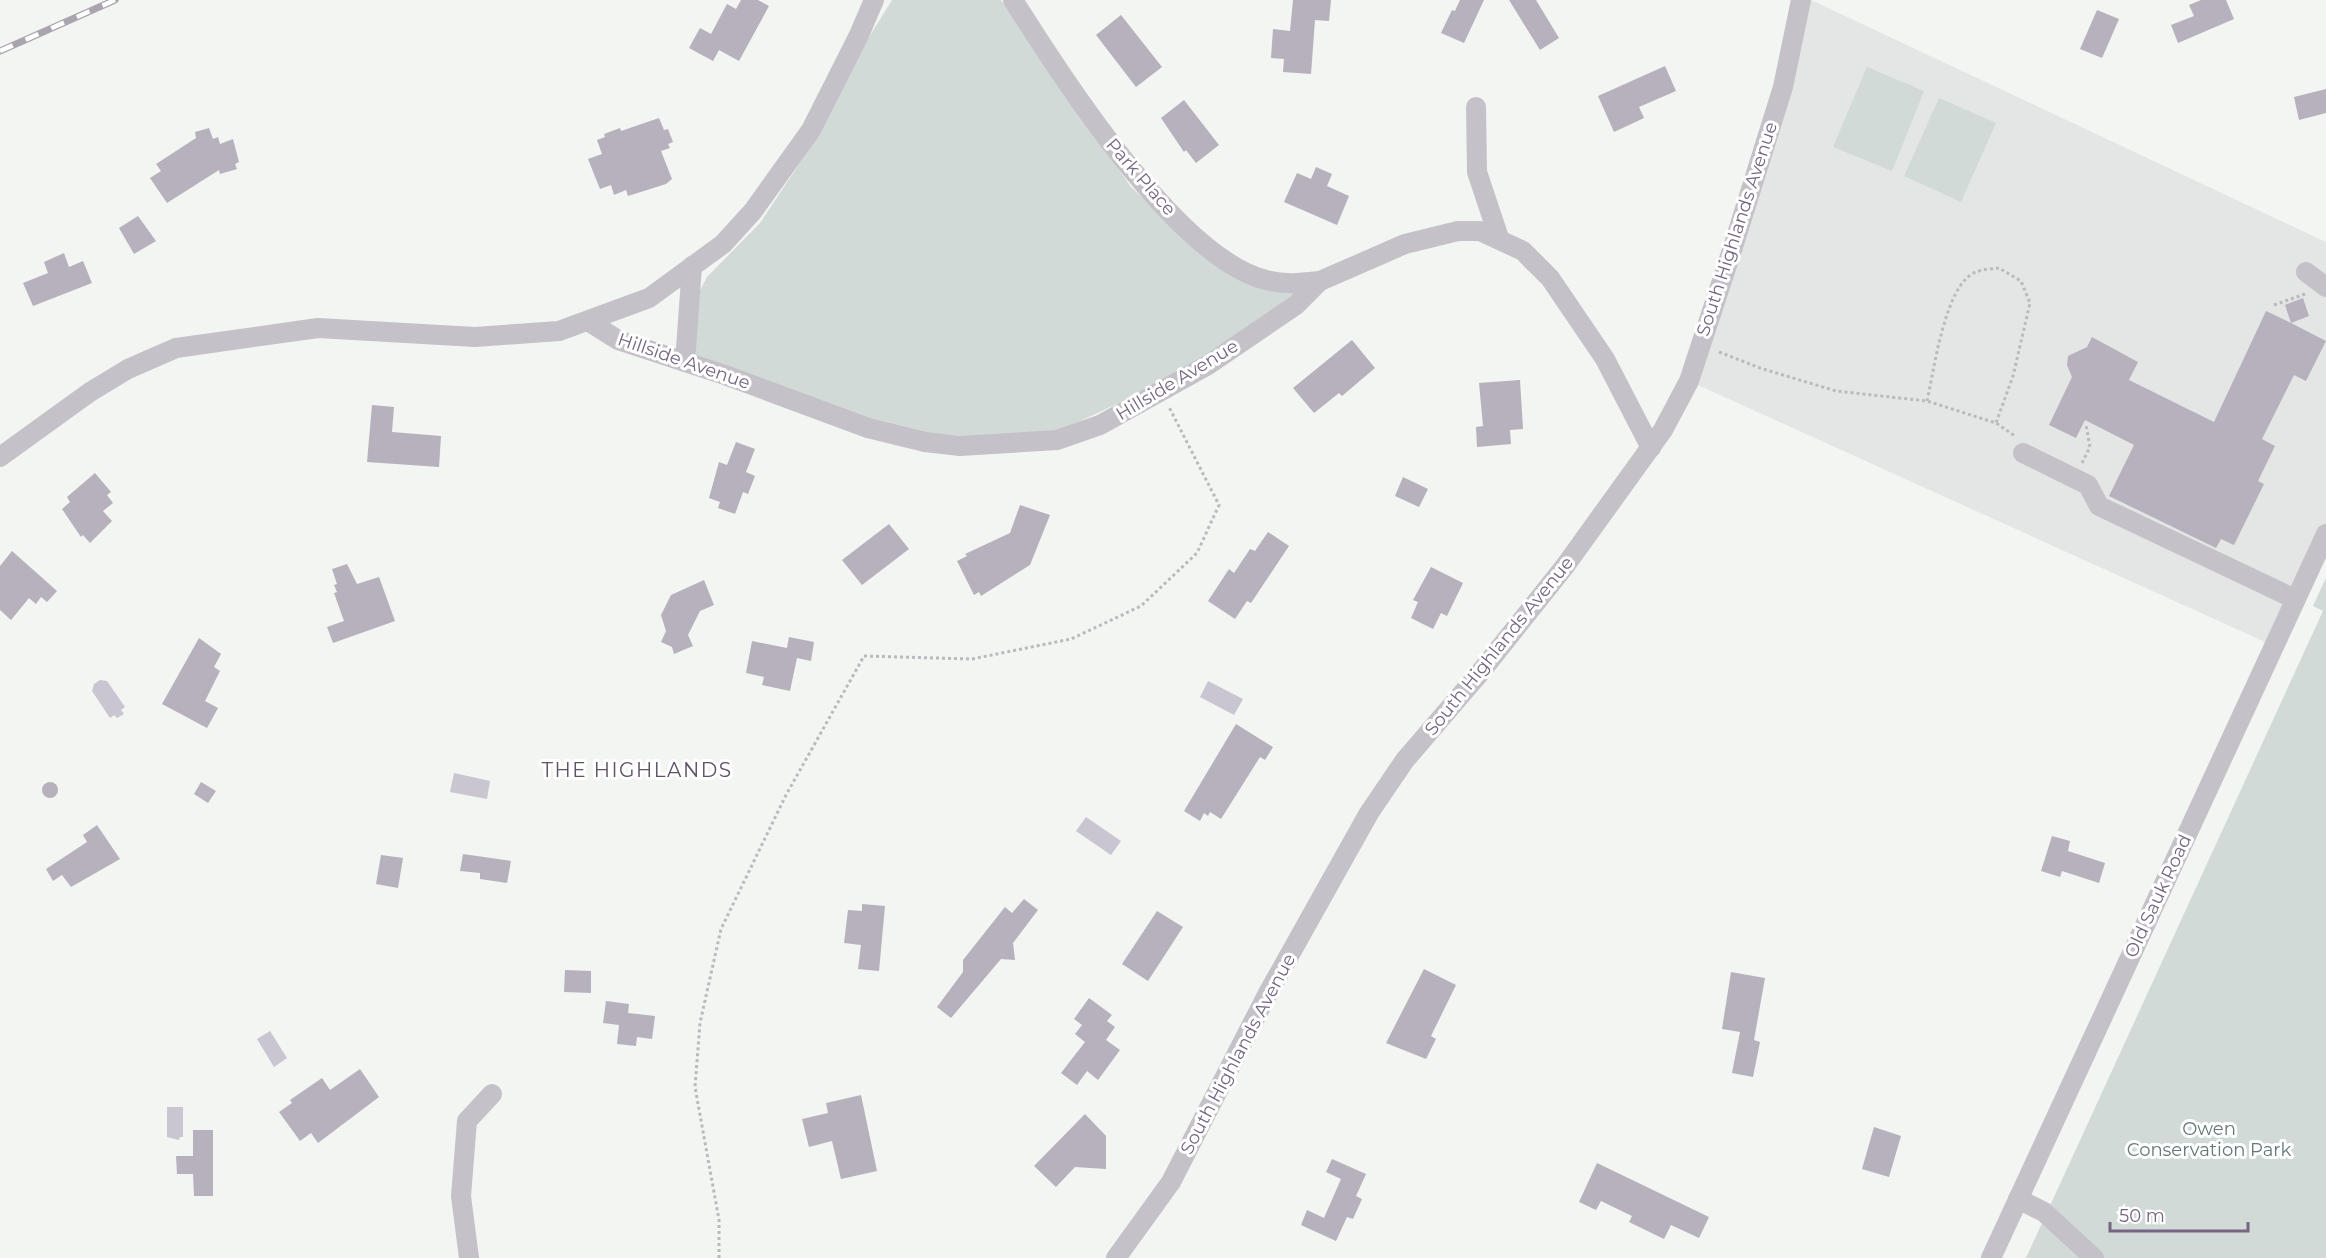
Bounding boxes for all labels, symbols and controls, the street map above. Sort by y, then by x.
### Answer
street label: South Highlands Avenue [1692,119,1782,339]
street label: Park Place [1102,134,1181,220]
street label: Hillside Avenue [615,328,753,394]
street label: Hillside Avenue [1112,335,1242,425]
street label: South Highlands Avenue [1420,552,1578,740]
district label: THE HIGHLANDS [541,758,733,782]
street label: Old Sauk Road [2120,831,2196,961]
street label: South Highlands Avenue [1176,950,1300,1158]
park label: Owen Conservation Park [2127,1118,2291,1161]
scale bar [2110,1195,2248,1233]
text: 50 m [2119,1205,2165,1227]

